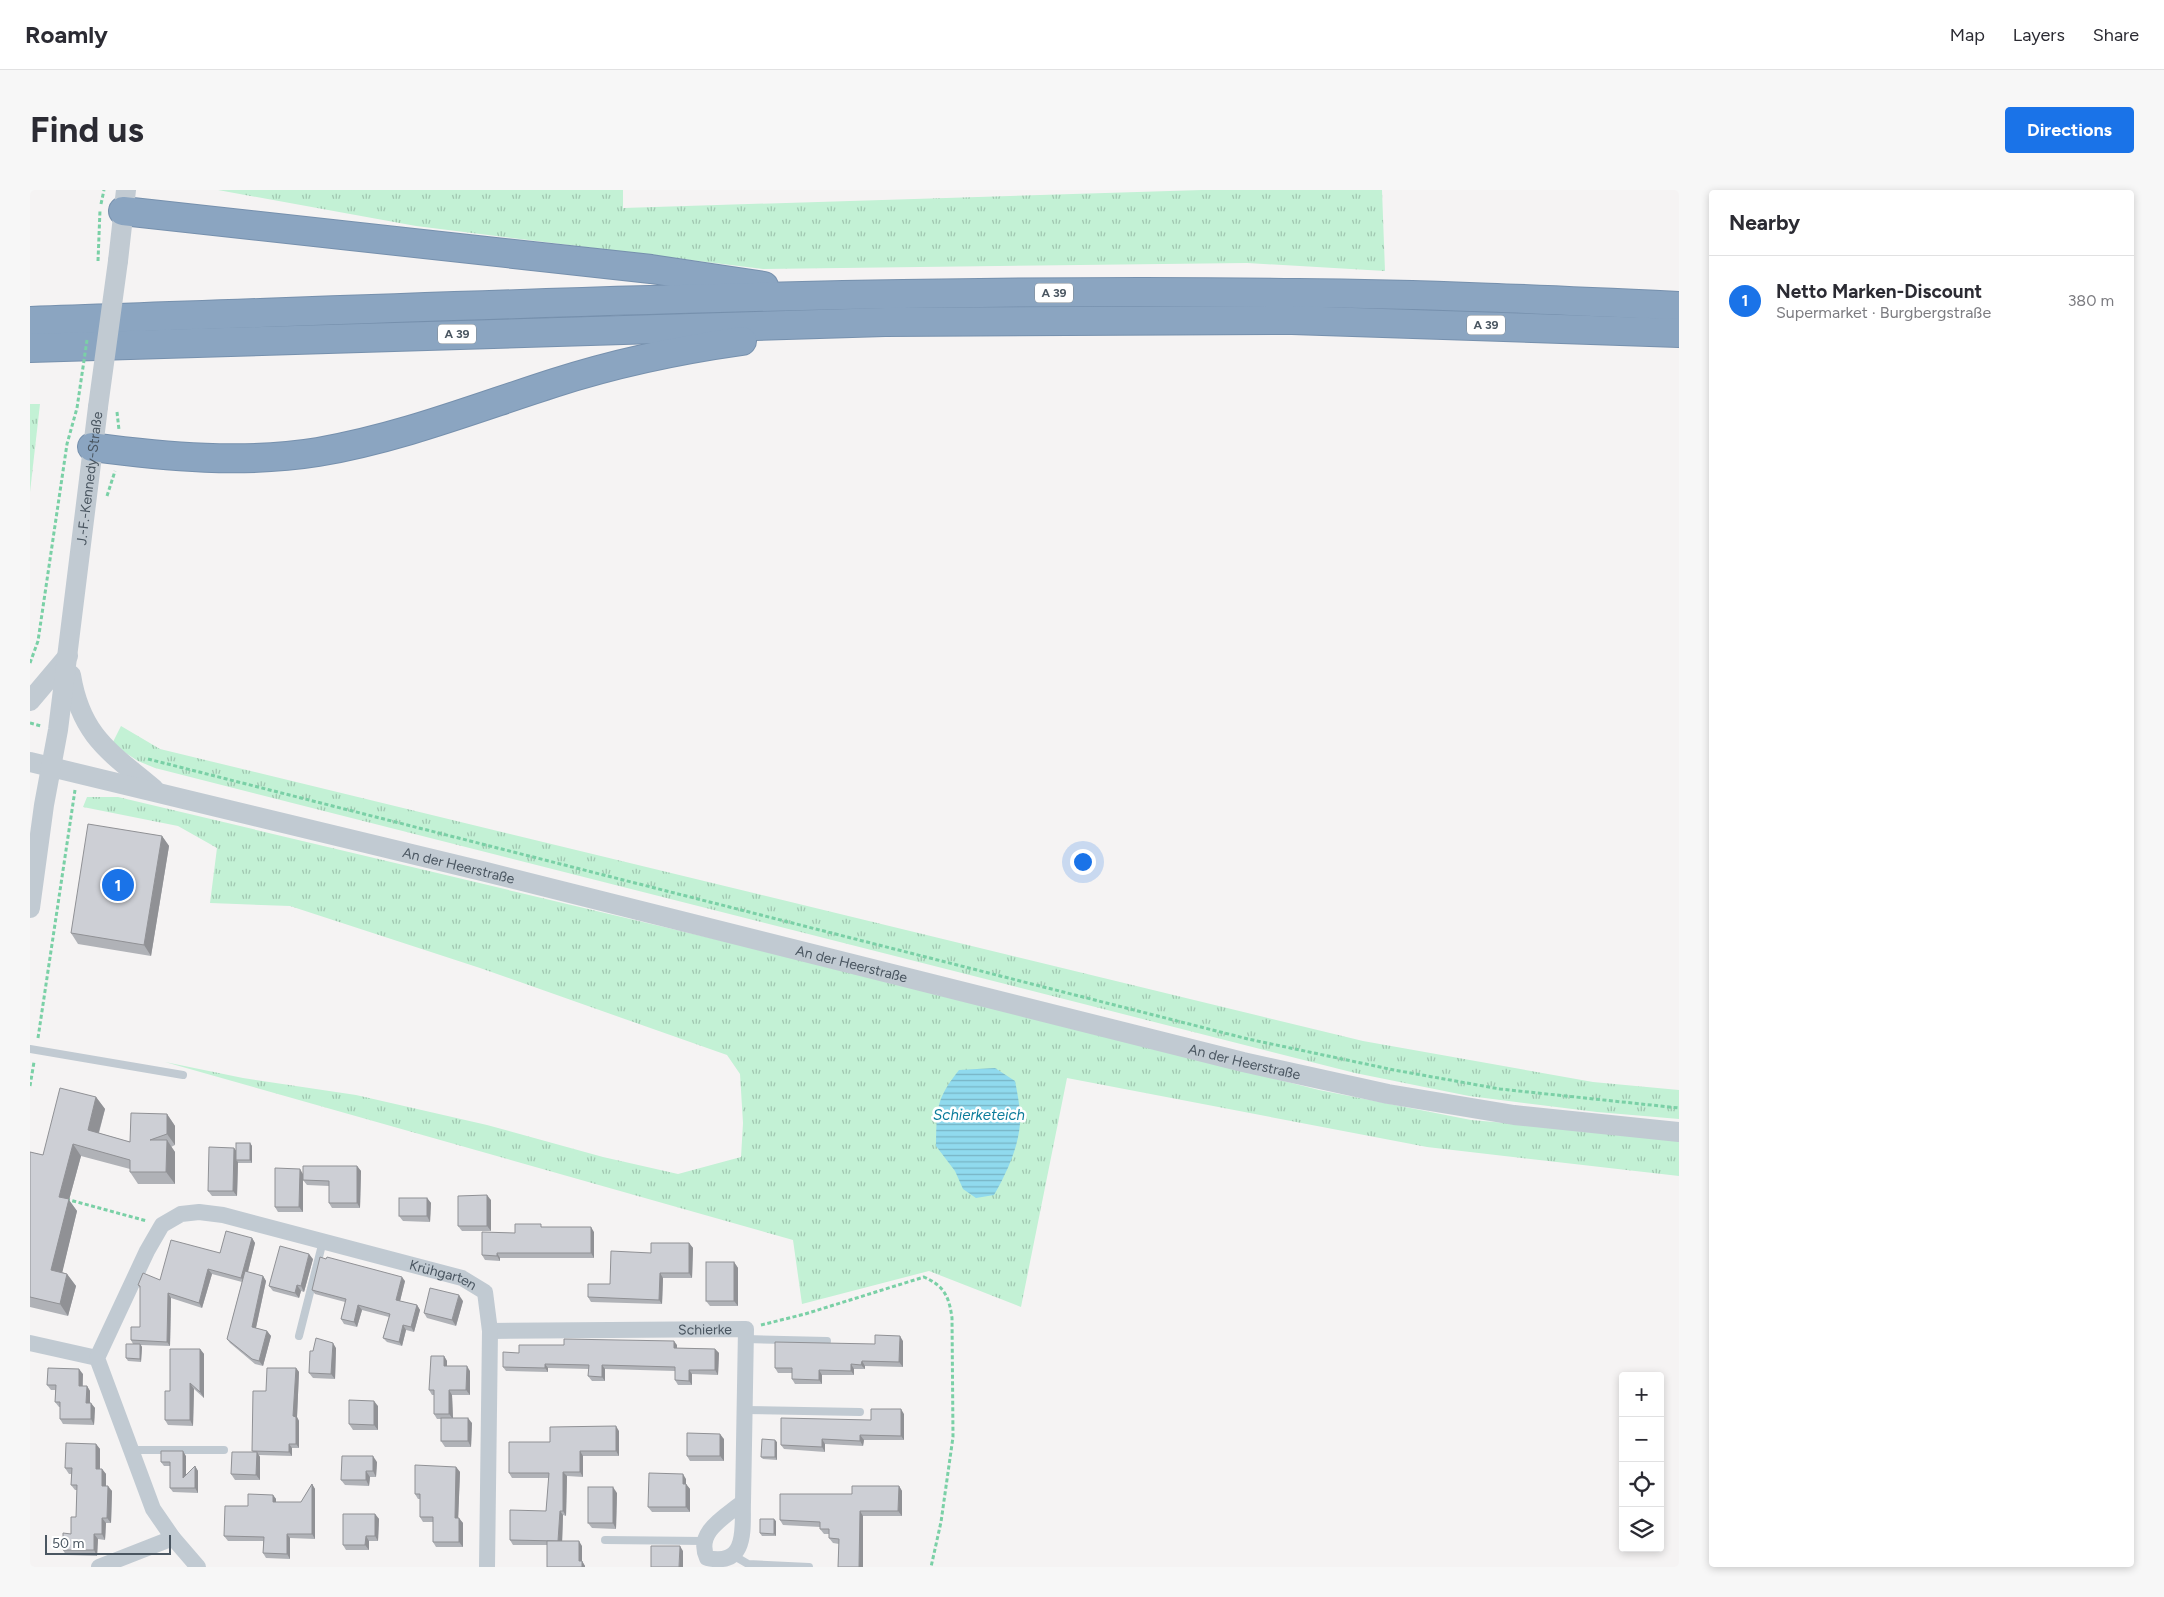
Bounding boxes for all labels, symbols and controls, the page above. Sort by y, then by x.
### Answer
text: Roamly [25,20,108,49]
text: Map [1950,24,1985,46]
text: Layers [2013,24,2065,46]
text: Share [2093,24,2139,46]
button: Directions [2005,107,2134,153]
text: Find us [30,109,144,151]
text: Nearby [1729,210,1800,235]
text: Netto Marken-Discount [1776,280,1982,303]
road number: A 39 [1035,284,1073,302]
text: 1 [1742,291,1748,310]
text: 380 m [2068,291,2114,310]
text: Supermarket · Burgbergstraße [1776,303,1991,322]
road number: A 39 [1467,316,1505,334]
road number: A 39 [438,324,476,344]
street label: J.-F.-Kennedy-Straße [72,410,106,546]
street label: An der Heerstraße [401,844,517,887]
your location [1070,849,1096,875]
pin: 1 [102,866,134,904]
street label: An der Heerstraße [794,942,910,986]
street label: An der Heerstraße [1187,1040,1303,1083]
water label: Schierketeich [933,1106,1025,1124]
street label: Krühgarten [408,1256,480,1294]
street label: Schierke [678,1321,732,1338]
map controls [1619,1372,1664,1552]
button: + [1619,1372,1664,1417]
button: − [1619,1417,1664,1462]
button: locate [1619,1462,1664,1507]
button: layers [1619,1507,1664,1552]
scale bar [45,1532,171,1555]
text: 50 m [52,1535,84,1552]

